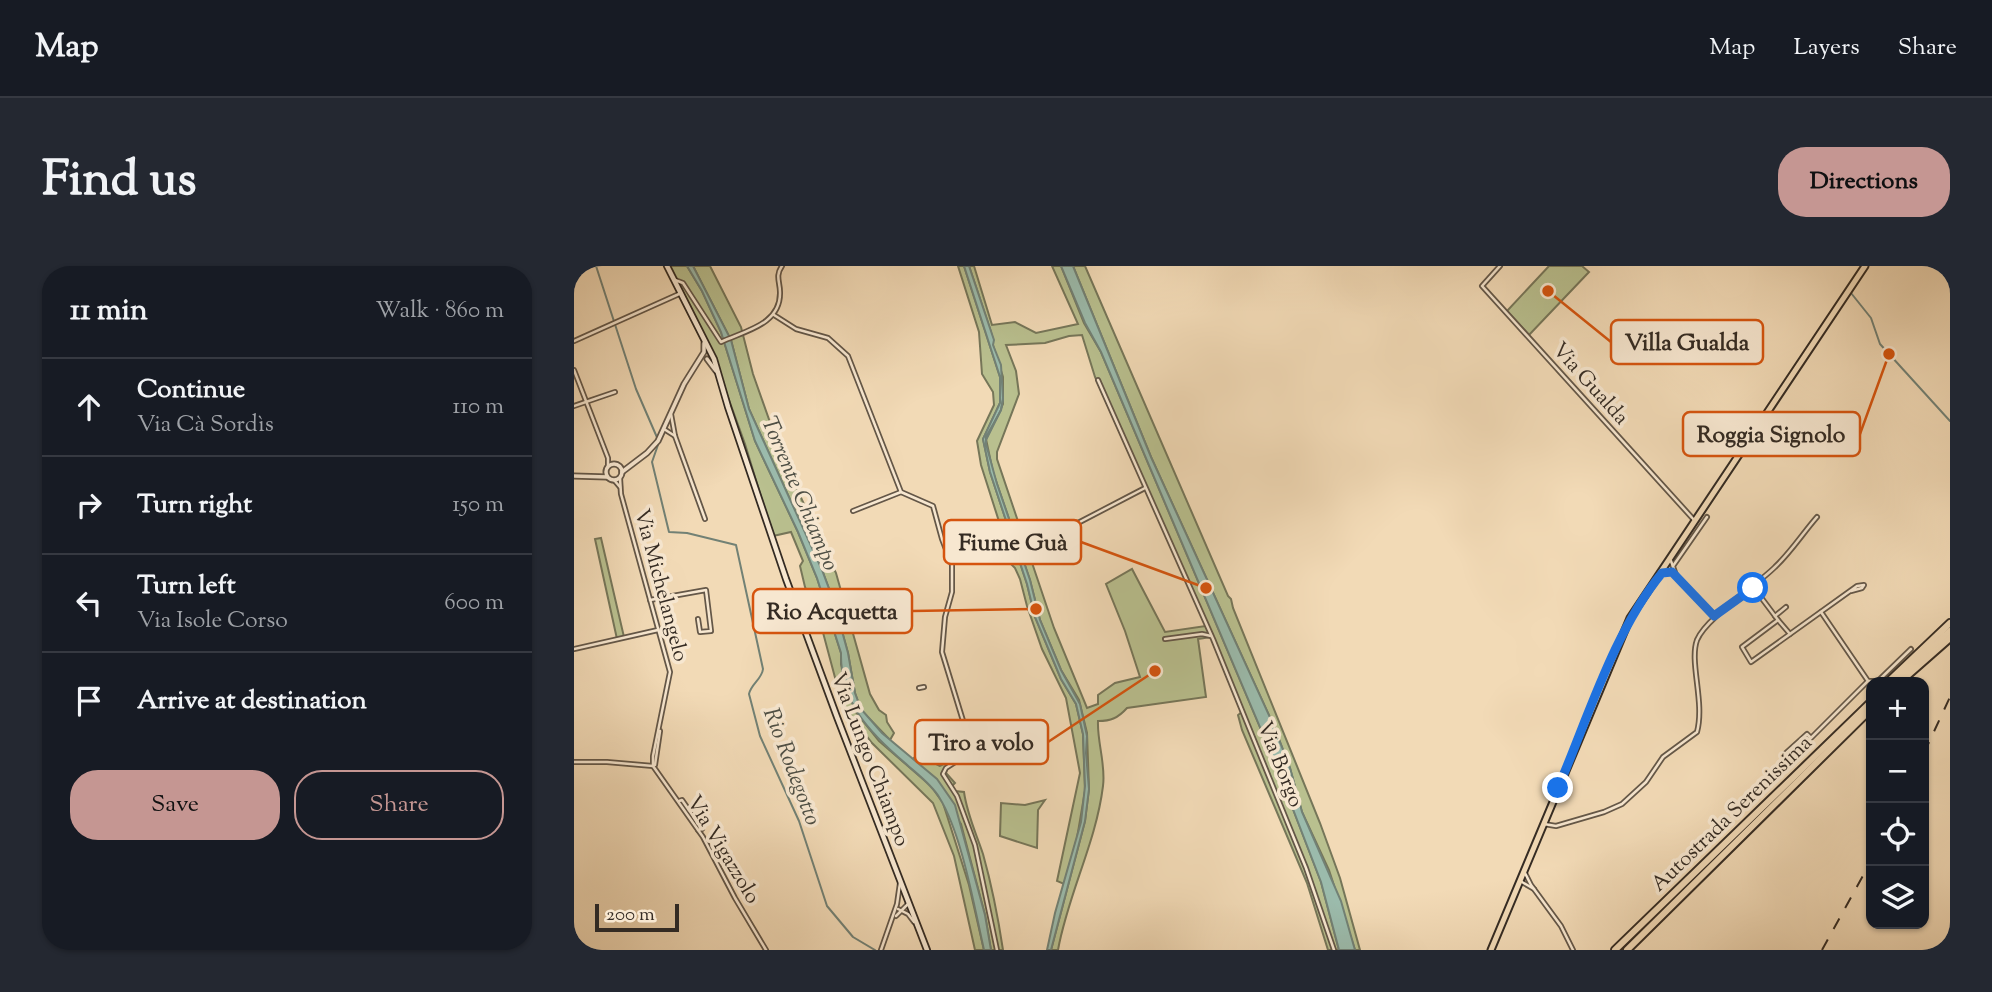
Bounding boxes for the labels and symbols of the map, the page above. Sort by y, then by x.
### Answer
callout: Villa Gualda [1611,320,1763,364]
text: Villa Gualda [1625,328,1750,361]
street label: Via Gualda [1544,336,1635,433]
water label: Torrente Chiampo [751,412,846,576]
callout: Roggia Signolo [1683,412,1860,456]
text: Roggia Signolo [1697,420,1846,453]
street label: Via Michelangelo [625,506,695,665]
callout: Fiume Guà [944,520,1081,564]
text: Fiume Guà [958,528,1068,561]
route start [1737,572,1768,603]
callout: Rio Acquetta [753,589,912,633]
text: Rio Acquetta [766,597,898,630]
street label: Via Lungo Chiampo [822,668,916,851]
water label: Rio Rodegotto [753,703,828,830]
street label: Via Borgo [1248,717,1310,812]
callout: Tiro a volo [915,720,1048,764]
text: Tiro a volo [928,728,1034,761]
street label: Autostrada Serenissima [1645,729,1820,899]
route end [1542,772,1573,803]
street label: Via Vigazzolo [678,790,766,910]
scale bar [595,901,679,933]

